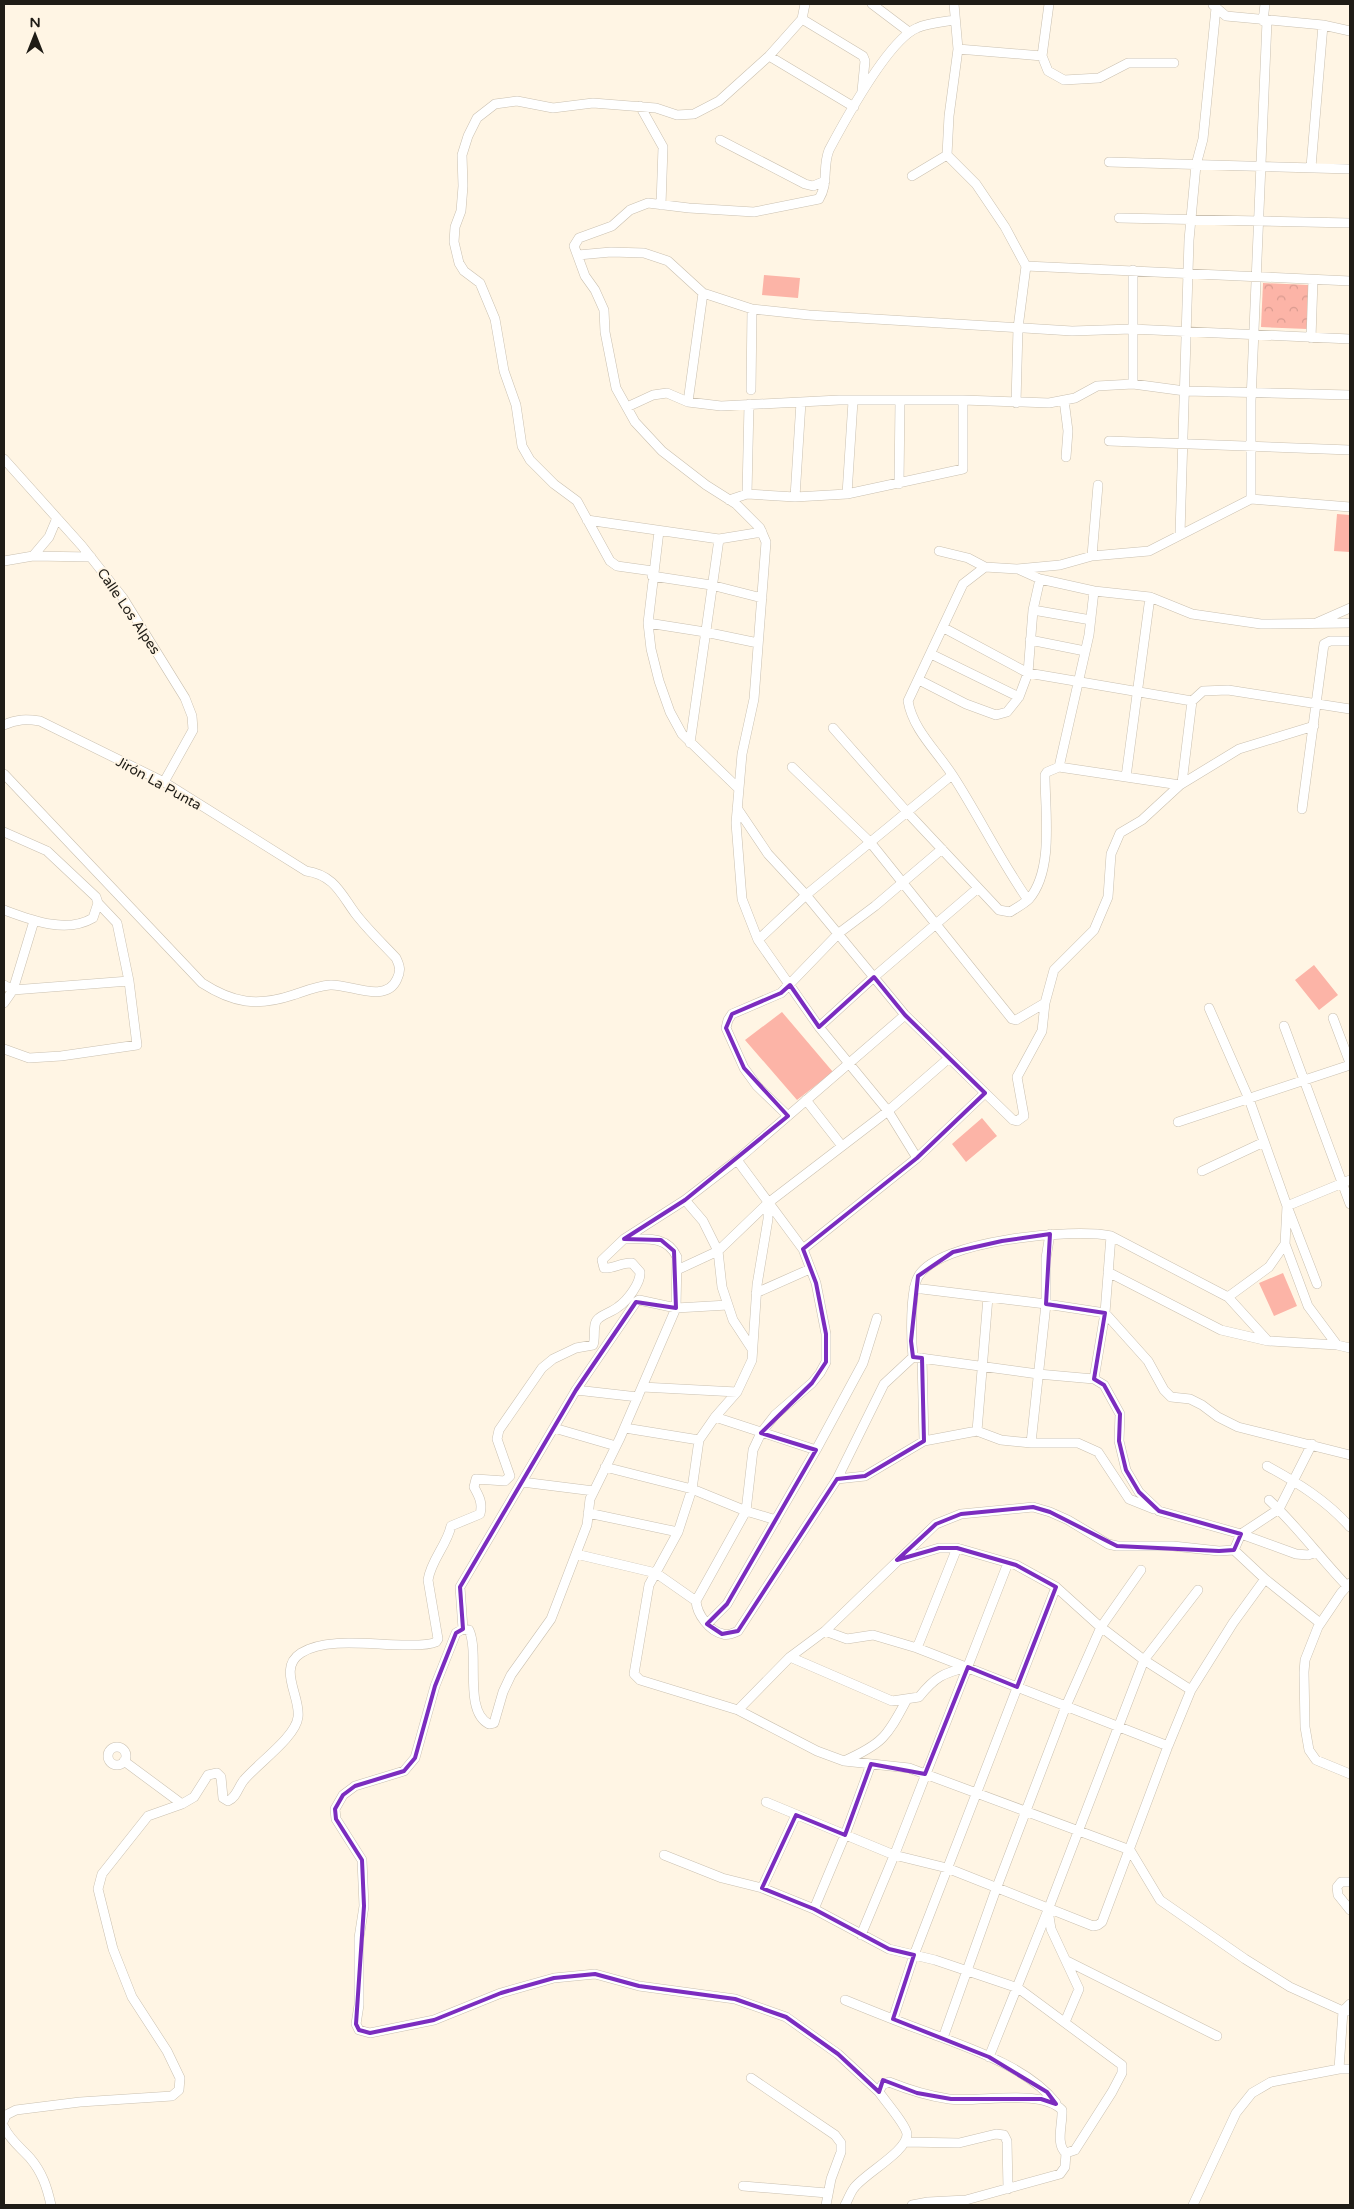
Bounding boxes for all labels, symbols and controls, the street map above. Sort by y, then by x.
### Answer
north arrow [10,10,60,60]
text: N [29,14,41,31]
street label: Calle Los Alpes [93,565,164,658]
street label: Jirón La Punta [113,753,204,814]

